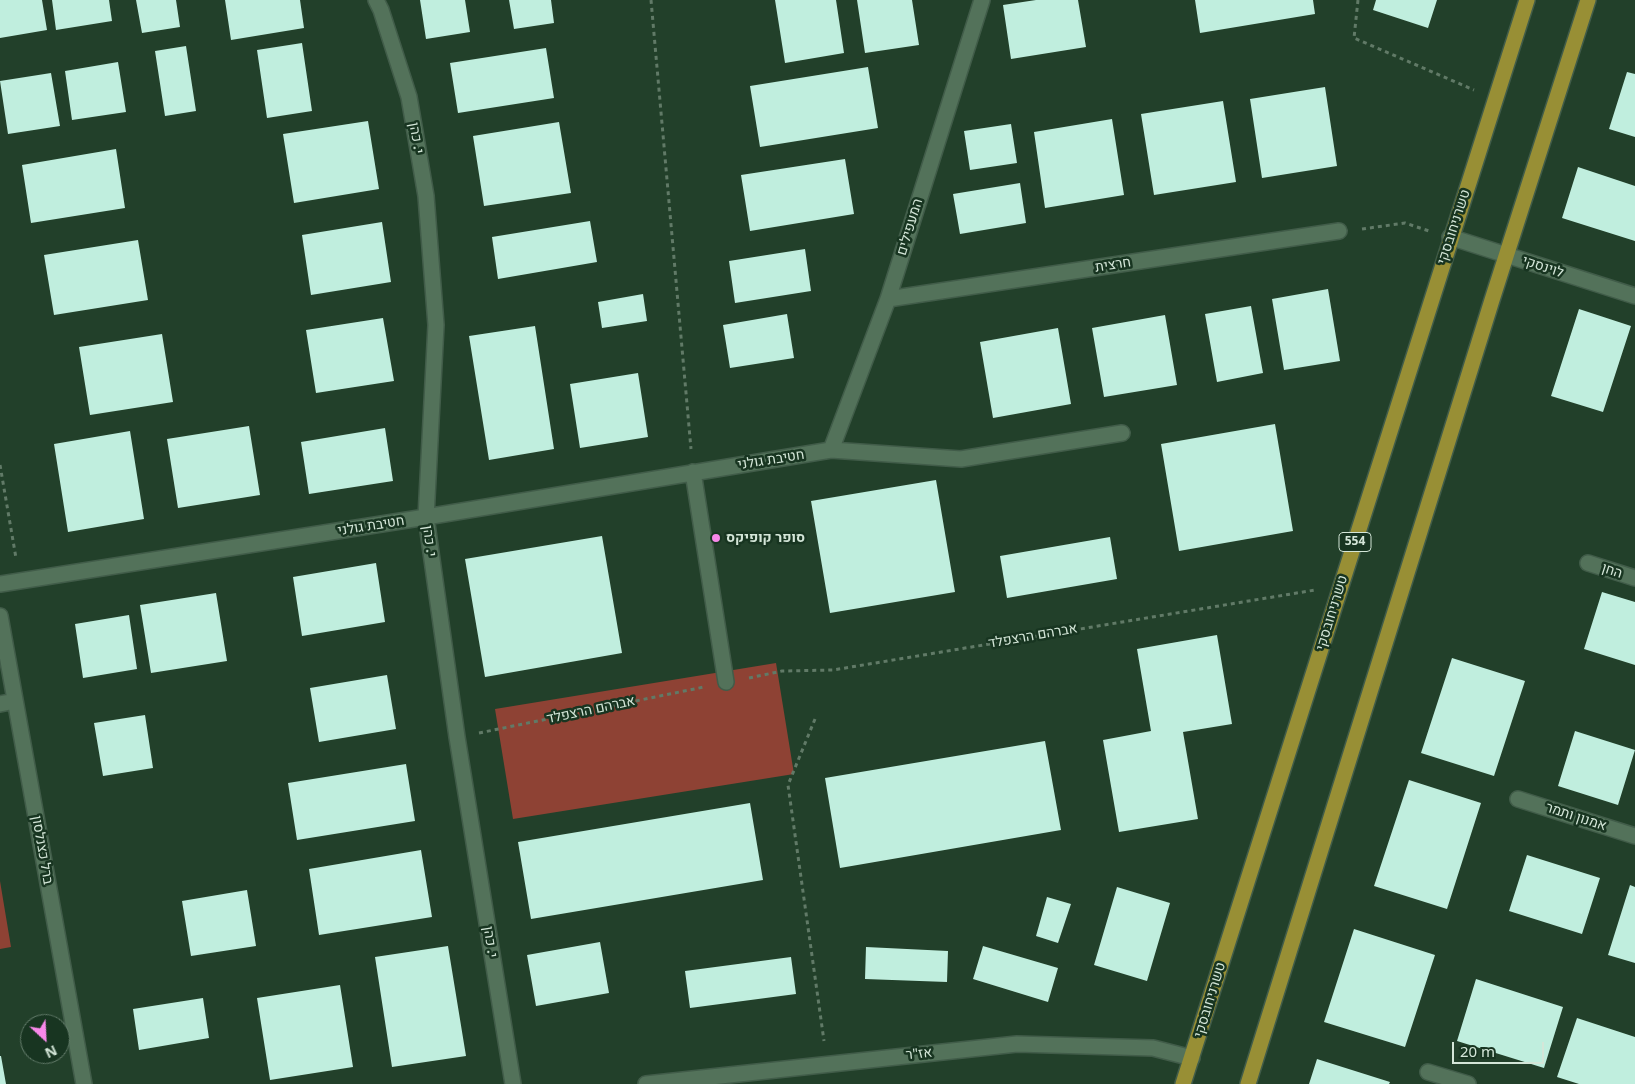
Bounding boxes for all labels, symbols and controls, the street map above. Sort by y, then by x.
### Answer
street label: י. כהן [405,121,427,155]
street label: טשרניחובסקי [1434,187,1474,267]
street label: המעפילים [893,197,927,257]
street label: לוינסקי [1520,252,1566,282]
street label: חרצית [1094,254,1132,276]
street label: חטיבת גולני [737,446,805,474]
street label: חטיבת גולני [337,512,405,540]
street label: י. כהן [418,524,440,558]
place label: סופר קופיקס [726,530,805,546]
marker: סופר קופיקס [710,532,722,544]
road number: 554 [1339,532,1371,552]
street label: החן [1600,560,1624,582]
street label: טשרניחובסקי [1313,573,1351,653]
street label: אברהם הרצפלד [987,620,1079,652]
street label: אברהם הרצפלד [545,692,637,728]
street label: אמנון ותמר [1543,799,1609,835]
street label: ברל כצנלסון [28,814,56,886]
street label: י. כהן [479,925,501,959]
street label: טשרניחובסקי [1191,960,1229,1040]
north arrow [20,1014,70,1064]
scale bar [1455,1032,1548,1064]
text: N [42,1041,60,1063]
text: 20 m [1460,1041,1495,1061]
street label: אז"ר [905,1044,933,1064]

